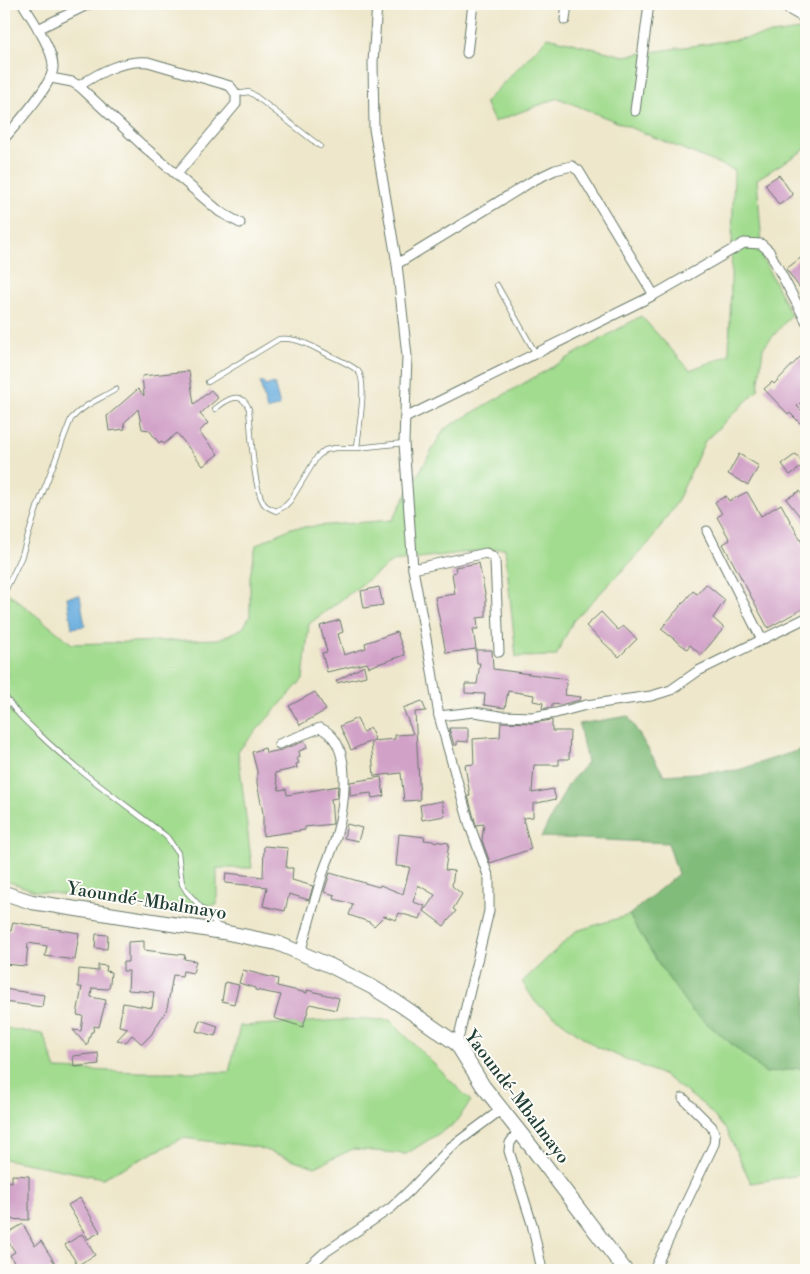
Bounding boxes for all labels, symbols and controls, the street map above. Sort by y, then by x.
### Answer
street label: Yaoundé-Mbalmayo [65,877,228,925]
street label: Yaoundé-Mbalmayo [459,1025,575,1168]

